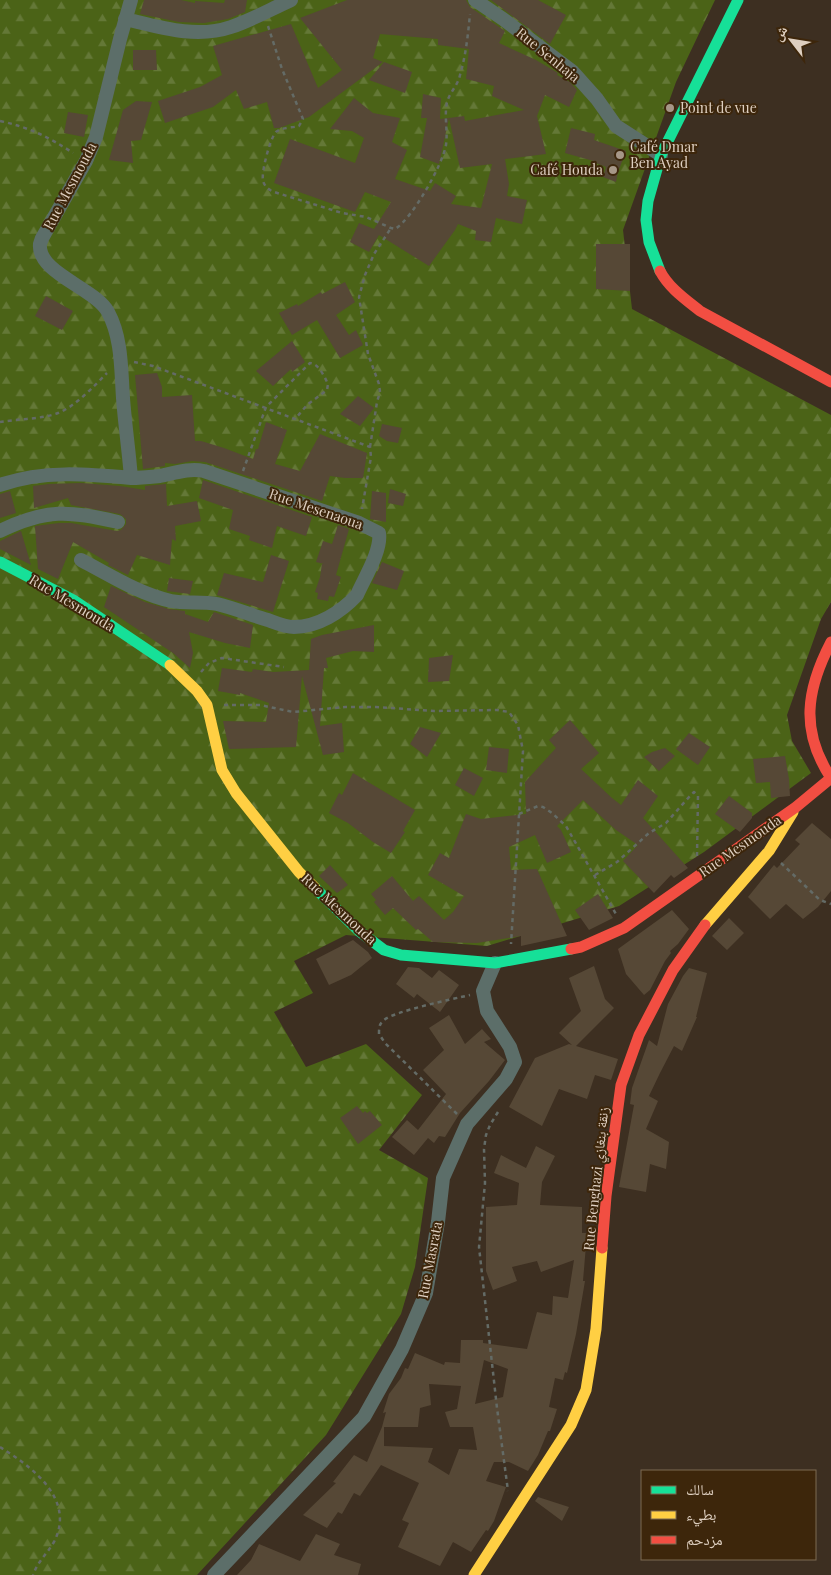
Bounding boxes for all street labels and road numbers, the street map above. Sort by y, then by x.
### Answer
street label: Rue Senhaja [513,23,584,86]
street label: Rue Mesmouda [39,139,101,233]
street label: Rue Mesenaoua [267,484,366,534]
street label: Rue Mesmouda [26,570,118,636]
street label: Rue Mesmouda [695,810,785,881]
street label: Rue Mesmouda [298,869,381,948]
street label: Rue Benghazi زنقة بنغازي [579,1106,615,1252]
street label: Rue Masrata [413,1220,446,1300]

